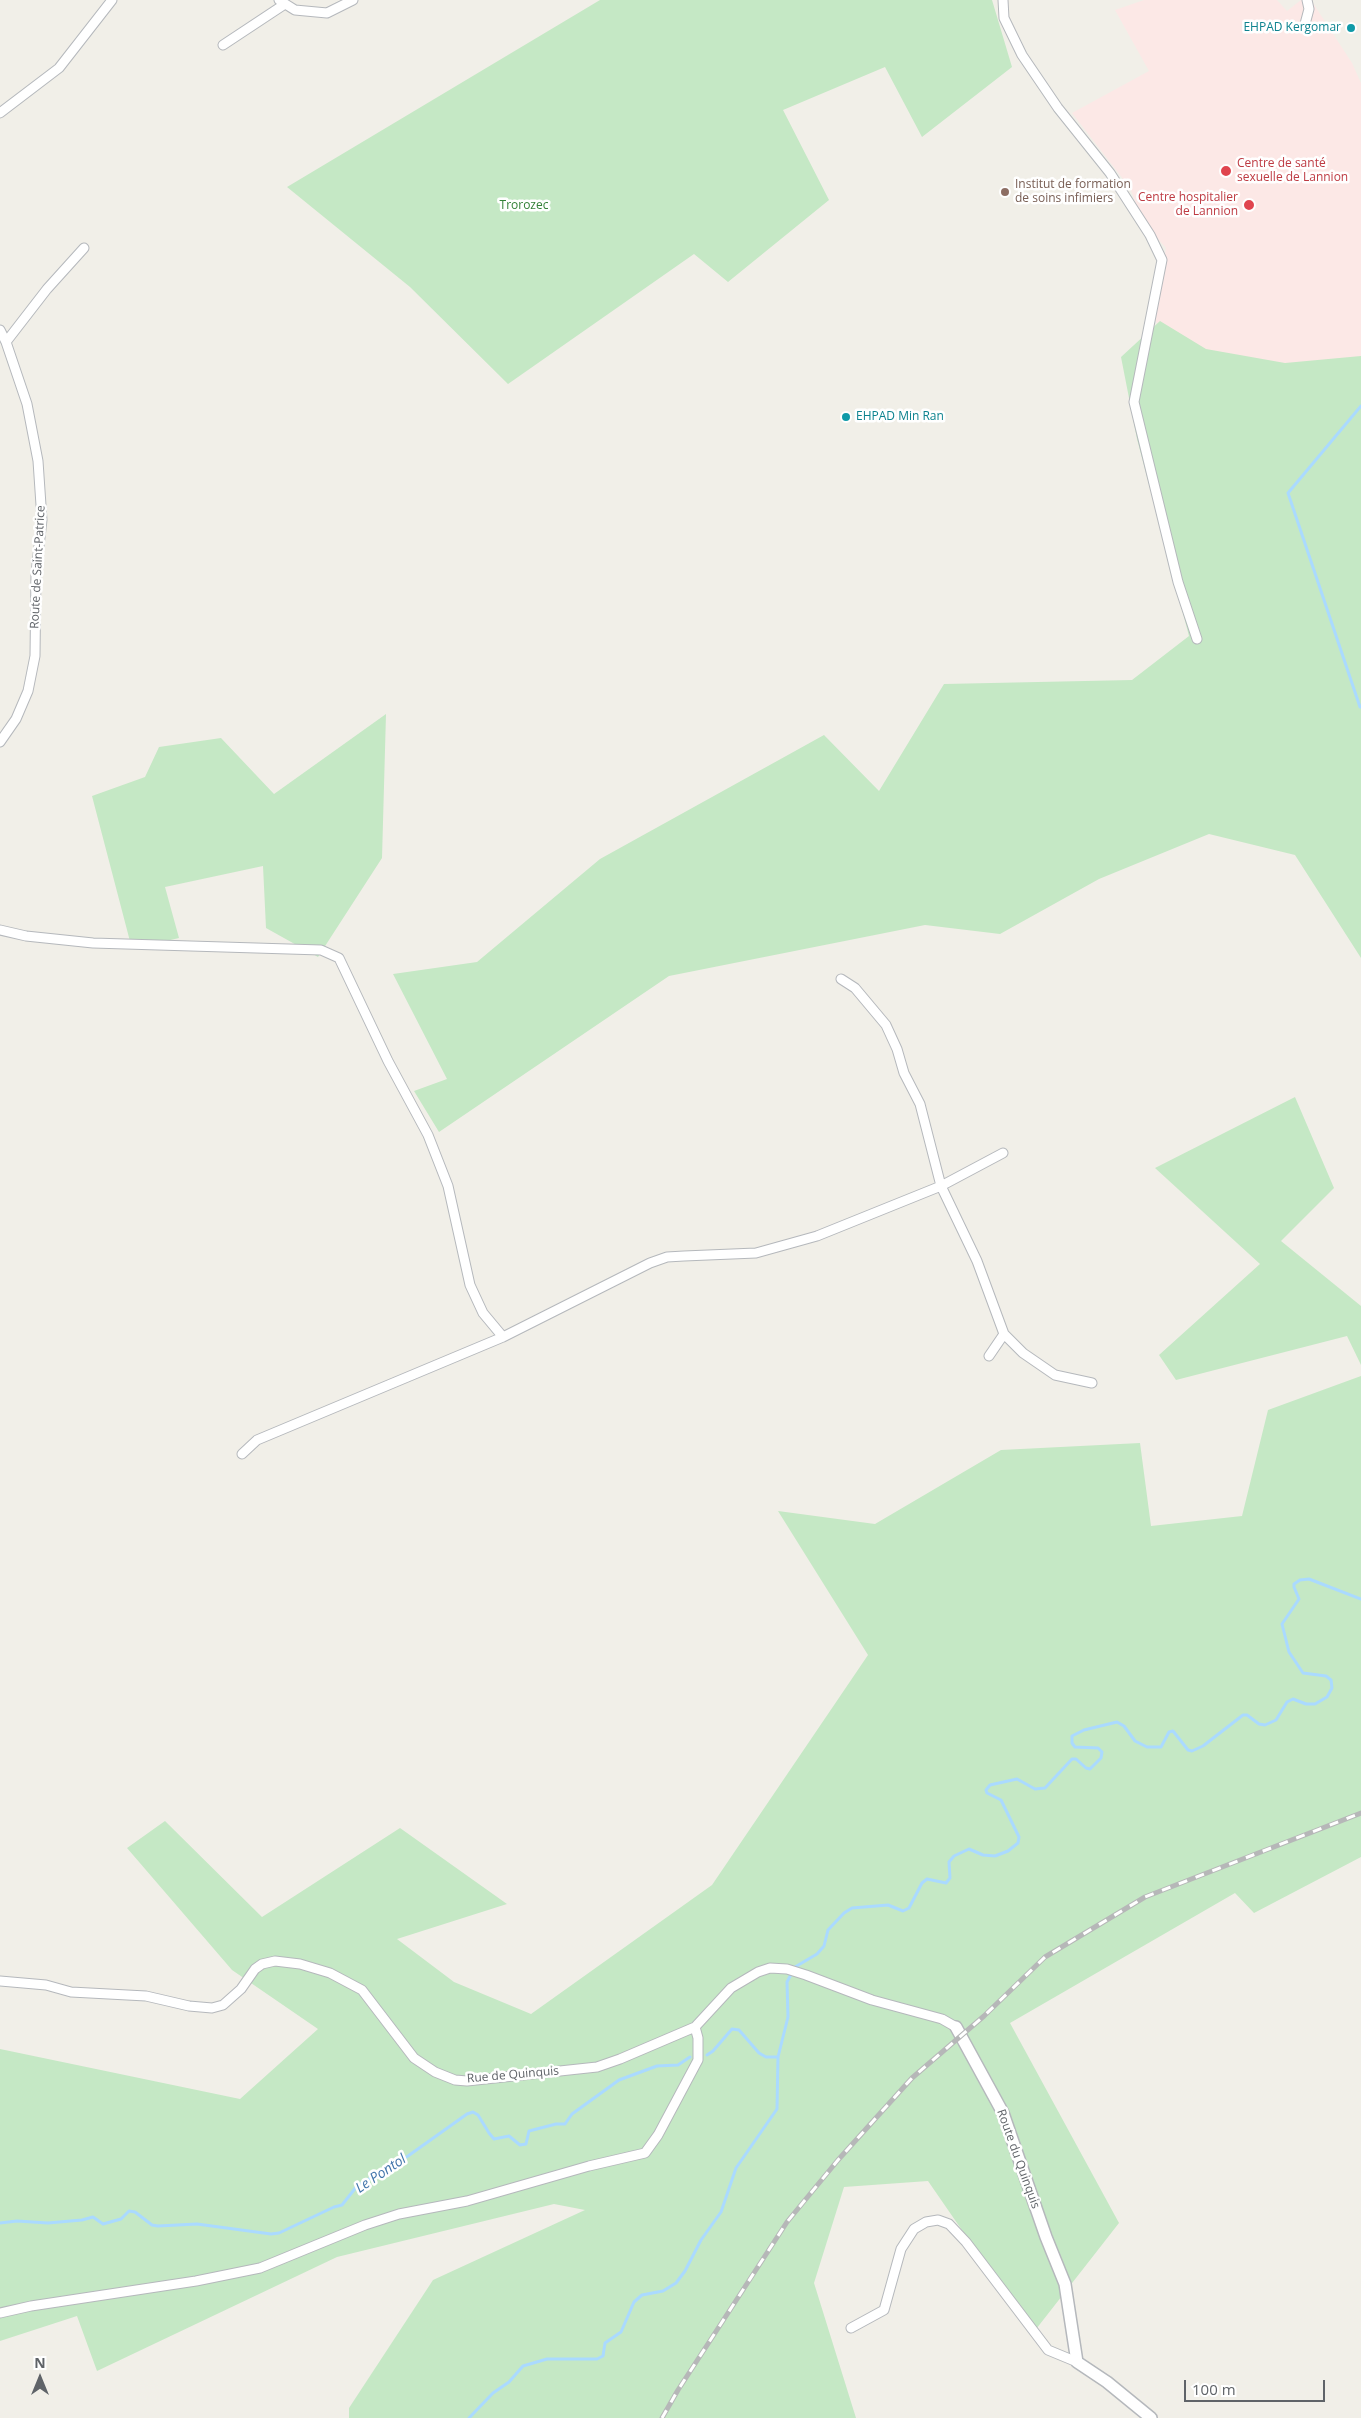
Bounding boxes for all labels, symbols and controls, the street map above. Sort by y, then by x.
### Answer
place label: EHPAD Kergomar [1243,21,1341,35]
marker: EHPAD Kergomar [1345,22,1357,34]
place label: Centre de santé sexuelle de Lannion [1237,157,1348,185]
marker: Centre de santé sexuelle de Lannion [1219,164,1233,178]
place label: Institut de formation de soins infimiers [1015,178,1131,206]
marker: Institut de formation de soins infimiers [999,186,1011,198]
place label: Centre hospitalier de Lannion [1138,191,1238,219]
marker: Centre hospitalier de Lannion [1242,198,1256,212]
park label: Trorozec [500,199,548,213]
place label: EHPAD Min Ran [856,410,944,424]
marker: EHPAD Min Ran [840,411,852,423]
street label: Route de Saint-Patrice [28,505,48,629]
street label: Rue de Quinquis [466,2064,560,2086]
street label: Route du Quinquis [993,2107,1043,2211]
water label: Le Pontol [353,2151,409,2197]
north arrow [15,2353,65,2403]
text: N [34,2353,46,2372]
scale bar [1186,2370,1327,2402]
text: 100 m [1192,2379,1236,2399]

